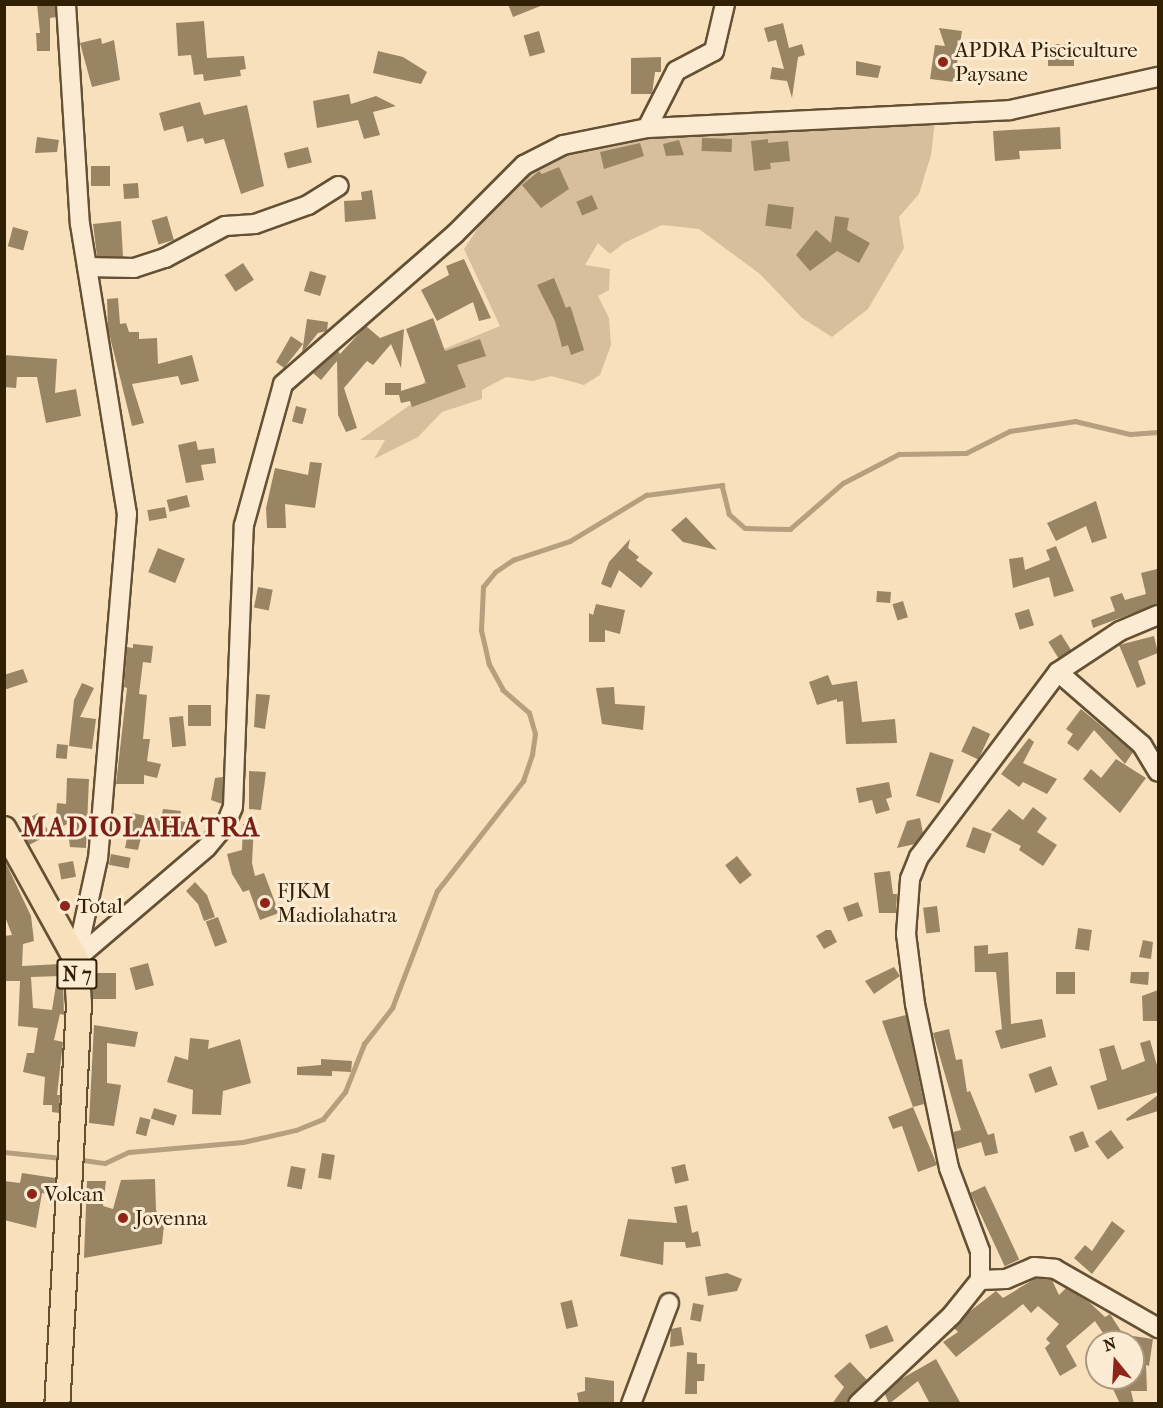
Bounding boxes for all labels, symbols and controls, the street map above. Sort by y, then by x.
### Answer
place label: APDRA Pisciculture Paysane [955,37,1138,87]
marker: APDRA Pisciculture Paysane [936,55,950,69]
district label: MADIOLAHATRA [21,812,261,844]
place label: FJKM Madiolahatra [277,878,397,928]
place label: Total [77,893,123,919]
marker: FJKM Madiolahatra [258,896,272,910]
marker: Total [58,899,72,913]
road number: N 7 [56,957,98,991]
place label: Volcan [44,1181,104,1207]
marker: Volcan [25,1187,39,1201]
place label: Jovenna [135,1205,207,1231]
marker: Jovenna [116,1211,130,1225]
north arrow [1085,1330,1145,1390]
text: N [1101,1333,1119,1355]

